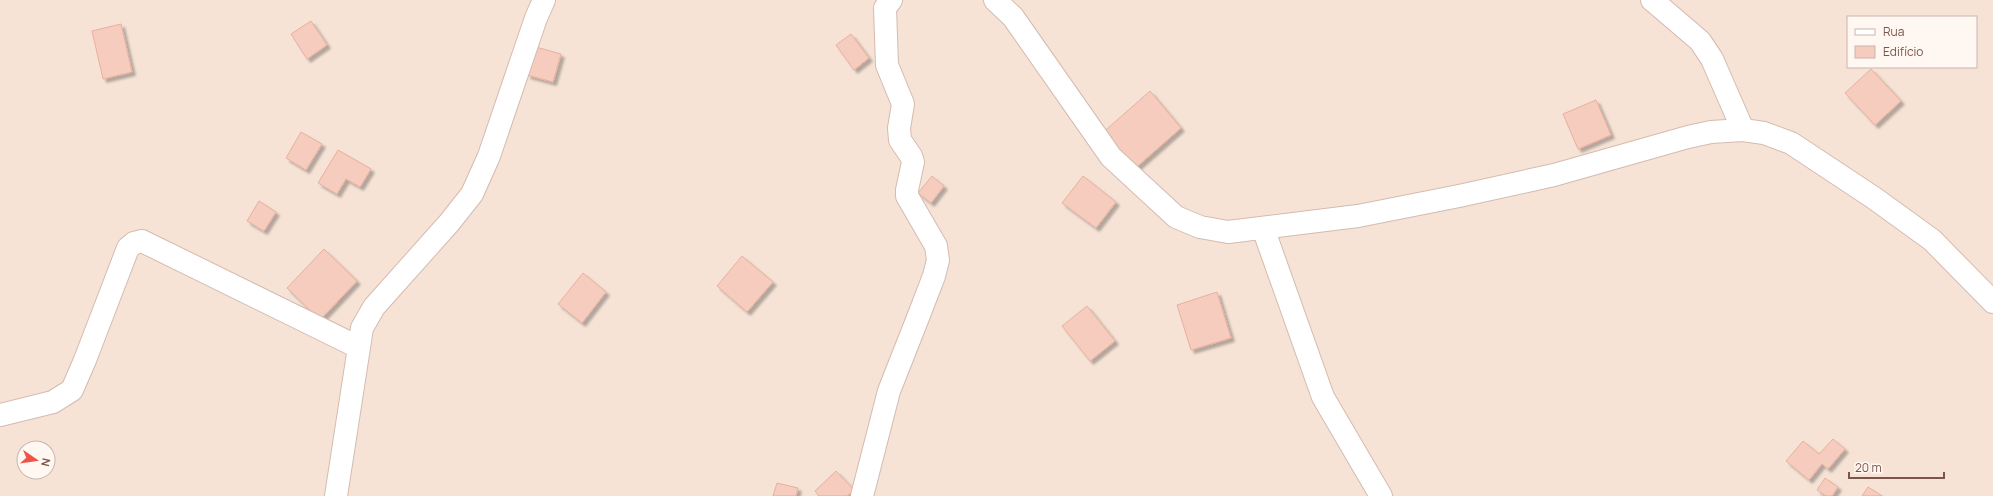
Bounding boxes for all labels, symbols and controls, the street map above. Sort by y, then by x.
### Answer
legend [1847,16,1977,68]
text: Rua [1883,23,1904,40]
text: Edifício [1883,43,1923,60]
north arrow [16,440,56,480]
scale bar [1849,454,1944,480]
text: N [38,457,54,468]
text: 20 m [1855,459,1882,476]

